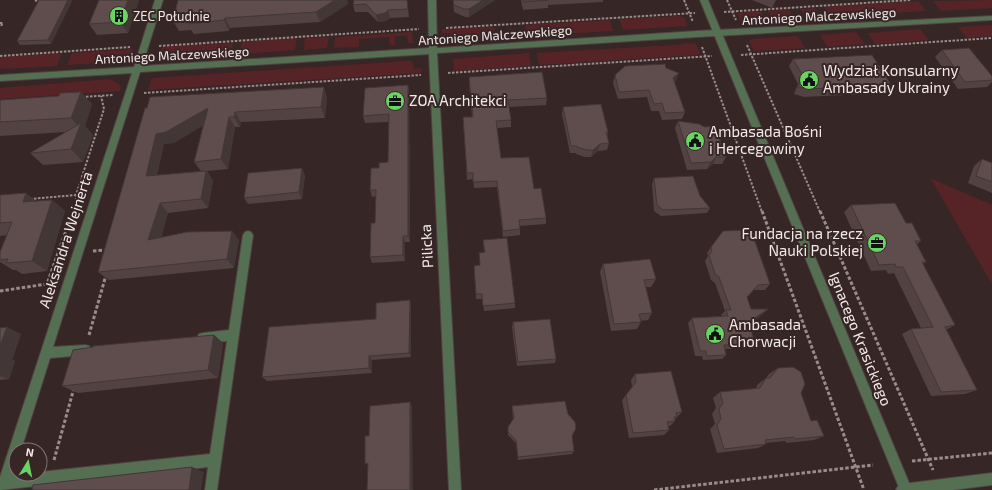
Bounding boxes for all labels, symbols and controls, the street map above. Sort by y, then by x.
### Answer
street label: Antoniego Malczewskiego [742,4,896,28]
building icon: ZEC Południe [108,5,130,27]
place label: ZEC Południe [133,8,210,24]
street label: Antoniego Malczewskiego [417,22,573,48]
street label: Antoniego Malczewskiego [95,43,249,67]
place label: Wydział Konsularny Ambasady Ukrainy [823,61,959,96]
public building icon: Wydział Konsularny Ambasady Ukrainy [798,69,820,91]
office icon: ZOA Architekci [384,90,406,112]
place label: ZOA Architekci [409,91,506,109]
place label: Ambasada Bośni i Hercegowiny [709,122,822,157]
public building icon: Ambasada Bośni i Hercegowiny [684,130,706,152]
street label: Aleksandra Wejnerta [34,169,97,311]
street label: Pilicka [416,224,436,268]
place label: Fundacja na rzecz Nauki Polskiej [741,224,863,260]
office icon: Fundacja na rzecz Nauki Polskiej [866,232,888,254]
street label: Ignacego Krasickiego [826,269,896,408]
place label: Ambasada Chorwacji [729,315,801,351]
public building icon: Ambasada Chorwacji [704,323,726,345]
north arrow [8,442,48,482]
text: N [25,445,35,459]

